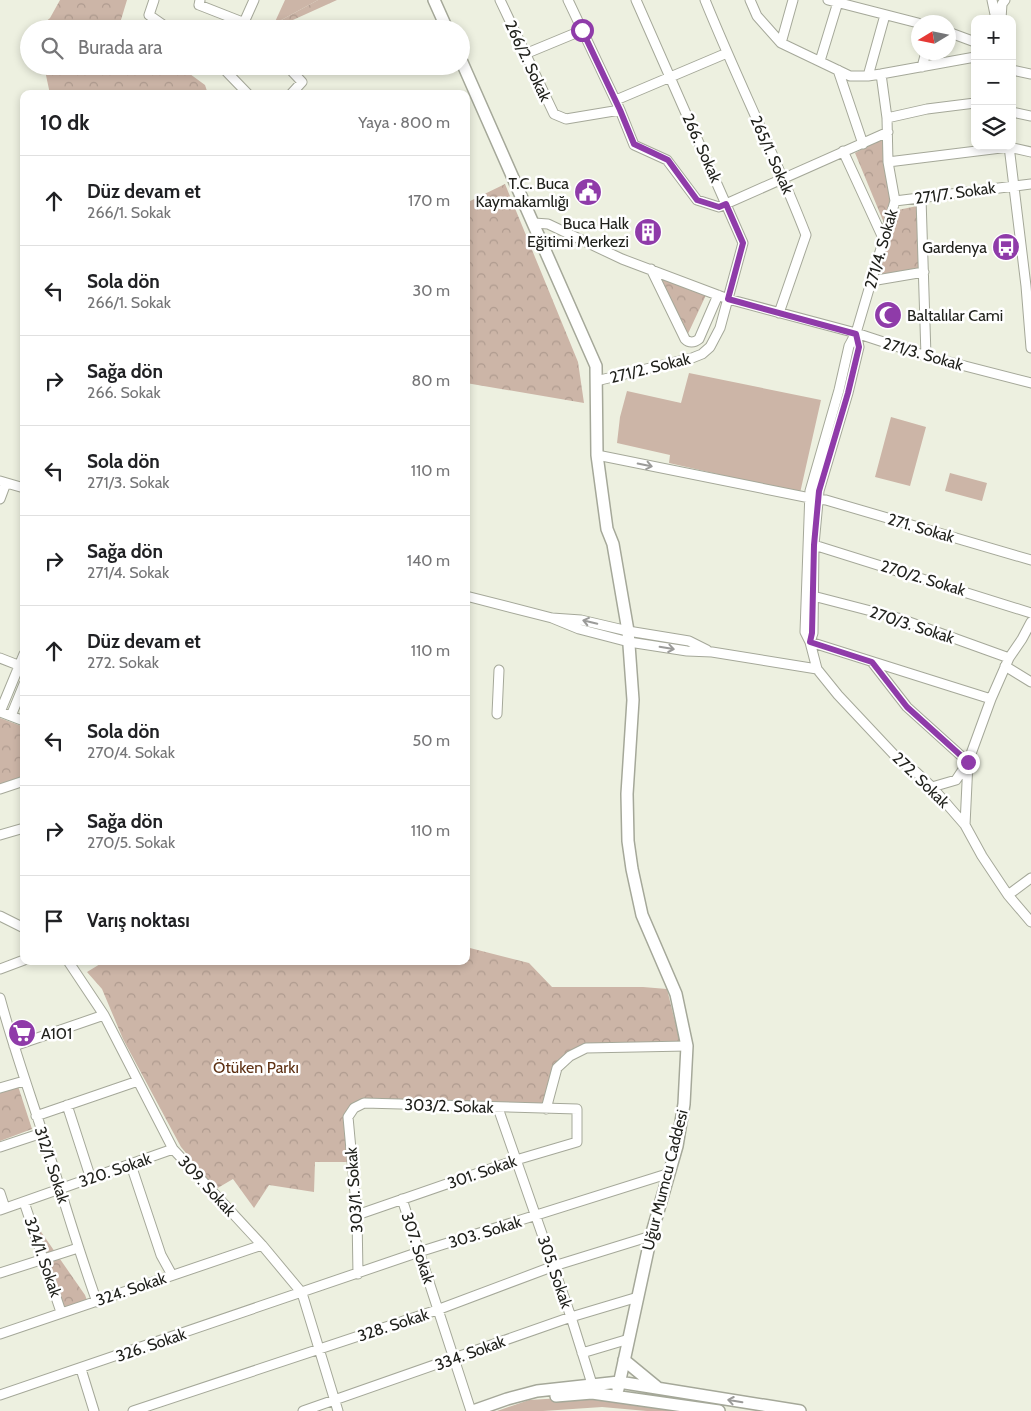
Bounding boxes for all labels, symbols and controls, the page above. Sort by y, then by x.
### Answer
north arrow [911,15,956,60]
map controls [971,15,1016,150]
button: + [971,15,1016,60]
street label: 266/2. Sokak [501,18,555,105]
route start [571,19,594,42]
search box [20,20,470,75]
icon: search [38,34,66,62]
text: Burada ara [78,36,162,59]
button: − [971,60,1016,105]
button: layers [971,105,1016,150]
text: 10 dk [40,110,89,135]
street label: 266. Sokak [678,111,726,186]
text: Yaya · 800 m [358,113,450,132]
street label: 265/1. Sokak [746,113,798,198]
place label: T.C. Buca Kaymakamlığı [475,174,569,211]
public building icon: T.C. Buca Kaymakamlığı [573,177,603,207]
street label: 271/7. Sokak [913,178,997,208]
text: Düz devam et [87,180,201,203]
icon: ahead [40,187,68,215]
text: 170 m [408,191,450,210]
text: 266/1. Sokak [87,203,171,222]
street label: 271/4. Sokak [861,206,902,291]
place label: Buca Halk Eğitimi Merkezi [527,214,630,251]
building icon: Buca Halk Eğitimi Merkezi [633,217,663,247]
bus stop icon: Gardenya [991,232,1021,262]
place label: Gardenya [922,238,987,257]
text: Sola dön [87,270,160,293]
icon: left [40,277,68,305]
text: 30 m [413,281,450,300]
text: 266/1. Sokak [87,293,171,312]
mosque icon: Baltalılar Cami [873,300,903,330]
place label: Baltalılar Cami [907,306,1003,325]
street label: 271/3. Sokak [881,334,966,375]
street label: 271/2. Sokak [608,349,693,387]
text: Sağa dön [87,360,163,383]
icon: right [40,367,68,395]
text: 80 m [412,371,450,390]
text: 266. Sokak [87,383,161,402]
text: Sola dön [87,450,160,473]
icon: left [40,457,68,485]
text: 110 m [411,461,450,480]
one-way arrow [636,461,652,470]
text: 271/3. Sokak [87,473,169,492]
street label: 271. Sokak [885,509,957,547]
text: Sağa dön [87,540,163,563]
icon: right [40,547,68,575]
text: 140 m [407,551,450,570]
street label: 270/2. Sokak [878,556,969,600]
text: 271/4. Sokak [87,563,169,582]
street label: 270/3. Sokak [867,602,958,648]
one-way arrow [582,617,598,626]
text: Düz devam et [87,630,201,653]
icon: ahead [40,637,68,665]
text: 110 m [411,641,450,660]
one-way arrow [659,644,675,654]
text: 272. Sokak [87,653,159,672]
text: Sola dön [87,720,160,743]
icon: left [40,727,68,755]
text: 50 m [413,731,450,750]
text: 270/4. Sokak [87,743,175,762]
street label: 272. Sokak [889,748,954,812]
route end [957,751,980,774]
text: Sağa dön [87,810,163,833]
icon: right [40,817,68,845]
text: 110 m [411,821,450,840]
text: 270/5. Sokak [87,833,175,852]
icon: arrive [40,907,68,935]
text: Varış noktası [87,909,190,932]
supermarket icon: A101 [7,1018,37,1048]
place label: A101 [41,1024,72,1043]
park label: Ötüken Parkı [213,1058,299,1077]
street label: 303/2. Sokak [404,1095,495,1117]
street label: Uğur Mumcu Caddesi [638,1108,692,1252]
street label: 312/1. Sokak [31,1124,74,1207]
street label: 303/1. Sokak [341,1146,366,1233]
street label: 320. Sokak [76,1149,154,1191]
street label: 301. Sokak [445,1151,520,1193]
street label: 309. Sokak [174,1152,240,1221]
street label: 307. Sokak [398,1210,439,1287]
street label: 303. Sokak [446,1212,525,1252]
street label: 324/1. Sokak [20,1214,66,1300]
street label: 305. Sokak [534,1233,577,1312]
street label: 324. Sokak [93,1268,169,1310]
street label: 328. Sokak [355,1304,432,1345]
street label: 326. Sokak [113,1324,189,1366]
street label: 334. Sokak [432,1331,508,1374]
one-way arrow [727,1395,743,1405]

